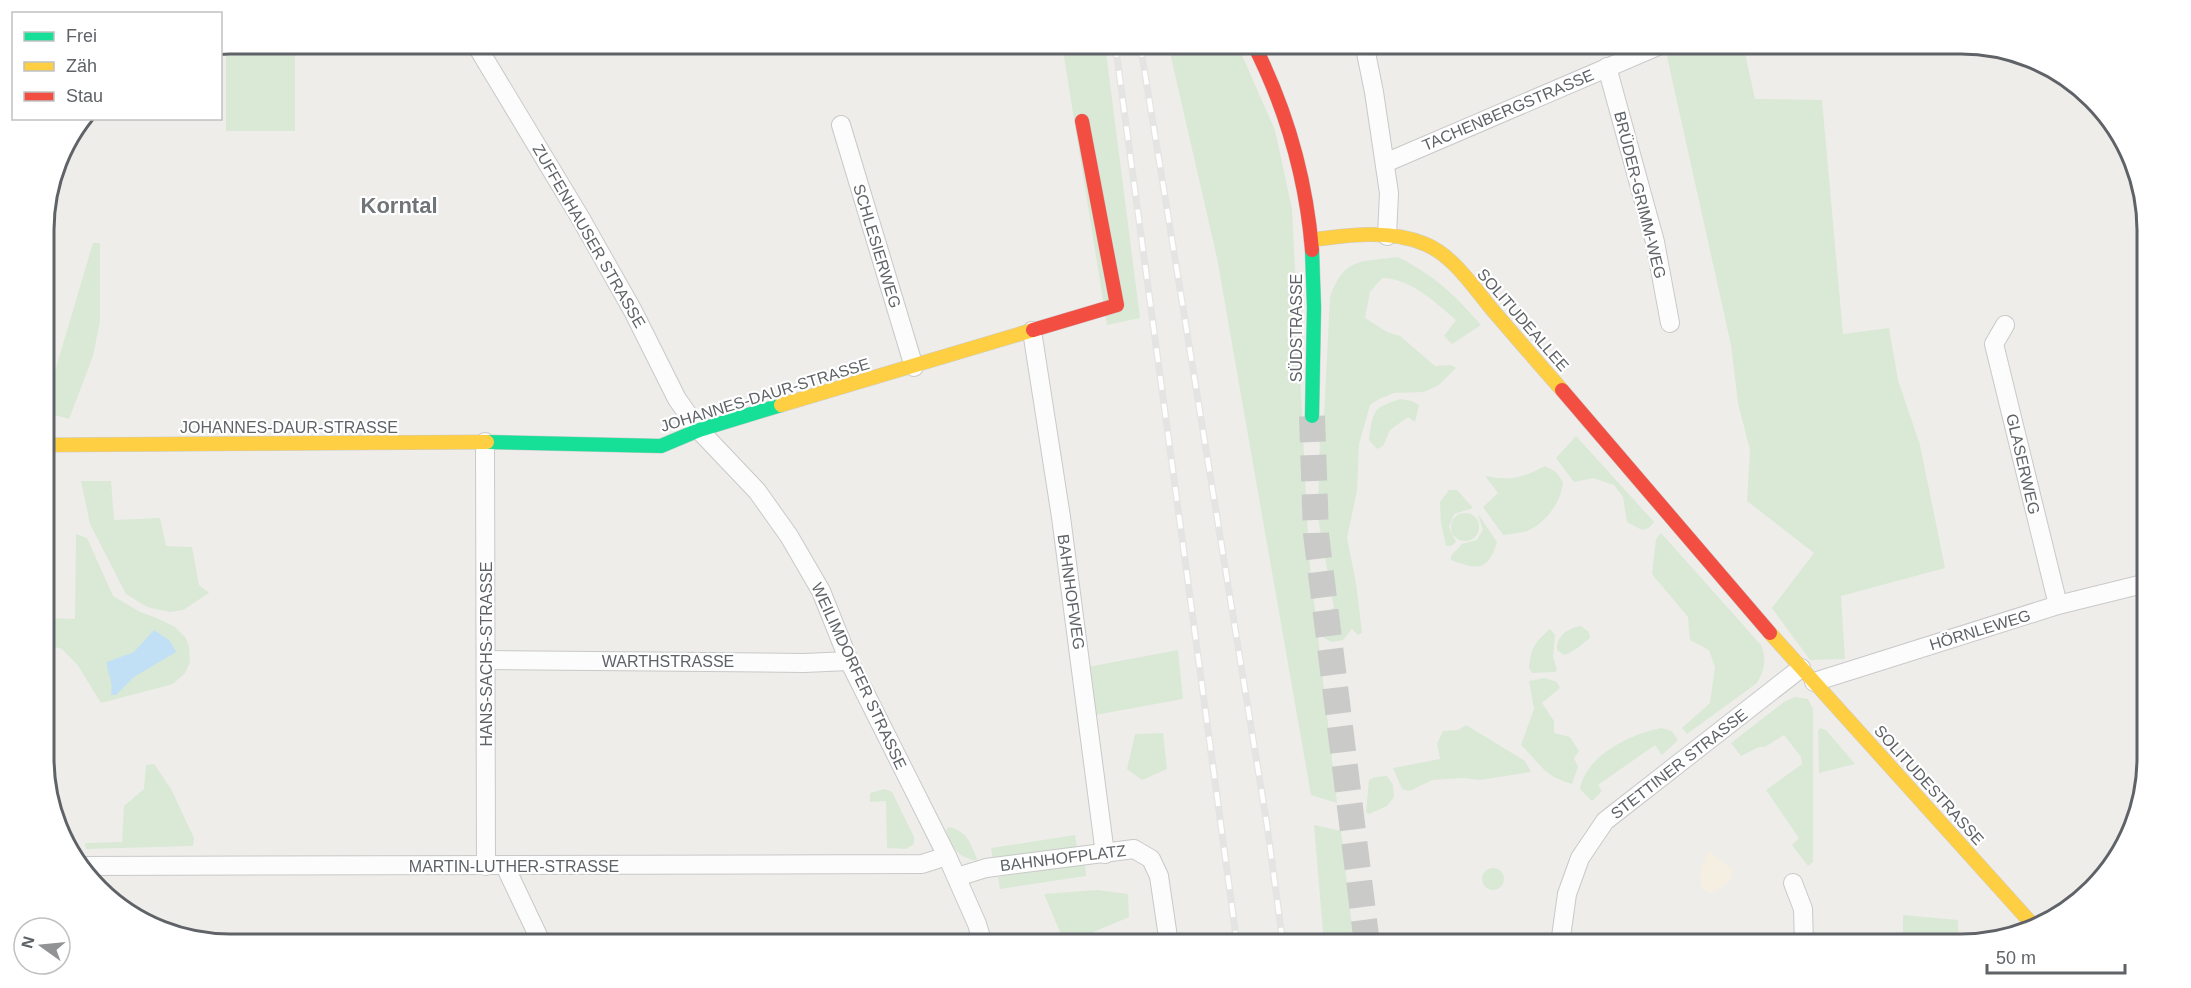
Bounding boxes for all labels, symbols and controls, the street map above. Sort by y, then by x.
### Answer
legend [12,12,222,120]
text: Frei [66,26,97,46]
text: Zäh [66,56,97,76]
street label: TACHENBERGSTRASSE [1420,66,1596,154]
text: Stau [66,86,103,106]
street label: BRÜDER-GRIMM-WEG [1611,110,1669,280]
street label: ZUFFENHAUSER STRASSE [529,141,649,331]
street label: SCHLESIERWEG [850,182,904,310]
district label: Korntal [361,193,438,218]
street label: SOLITUDEALLEE [1474,265,1572,375]
street label: SÜDSTRASSE [1288,274,1305,382]
street label: JOHANNES-DAUR-STRASSE [658,355,872,435]
street label: GLASERWEG [2003,412,2043,516]
street label: JOHANNES-DAUR-STRASSE [180,419,398,436]
street label: BAHNHOFWEG [1054,533,1088,651]
street label: HANS-SACHS-STRASSE [478,562,495,746]
street label: WEILIMDORFER STRASSE [808,580,910,772]
street label: HÖRNLEWEG [1927,607,2033,653]
street label: WARTHSTRASSE [602,653,734,670]
street label: STETTINER STRASSE [1608,706,1750,822]
street label: SOLITUDESTRASSE [1871,722,1987,848]
street label: BAHNHOFPLATZ [999,842,1127,874]
street label: MARTIN-LUTHER-STRASSE [409,858,619,875]
north arrow [12,916,72,976]
text: N [18,934,38,950]
scale bar [1987,937,2125,975]
text: 50 m [1996,948,2036,968]

